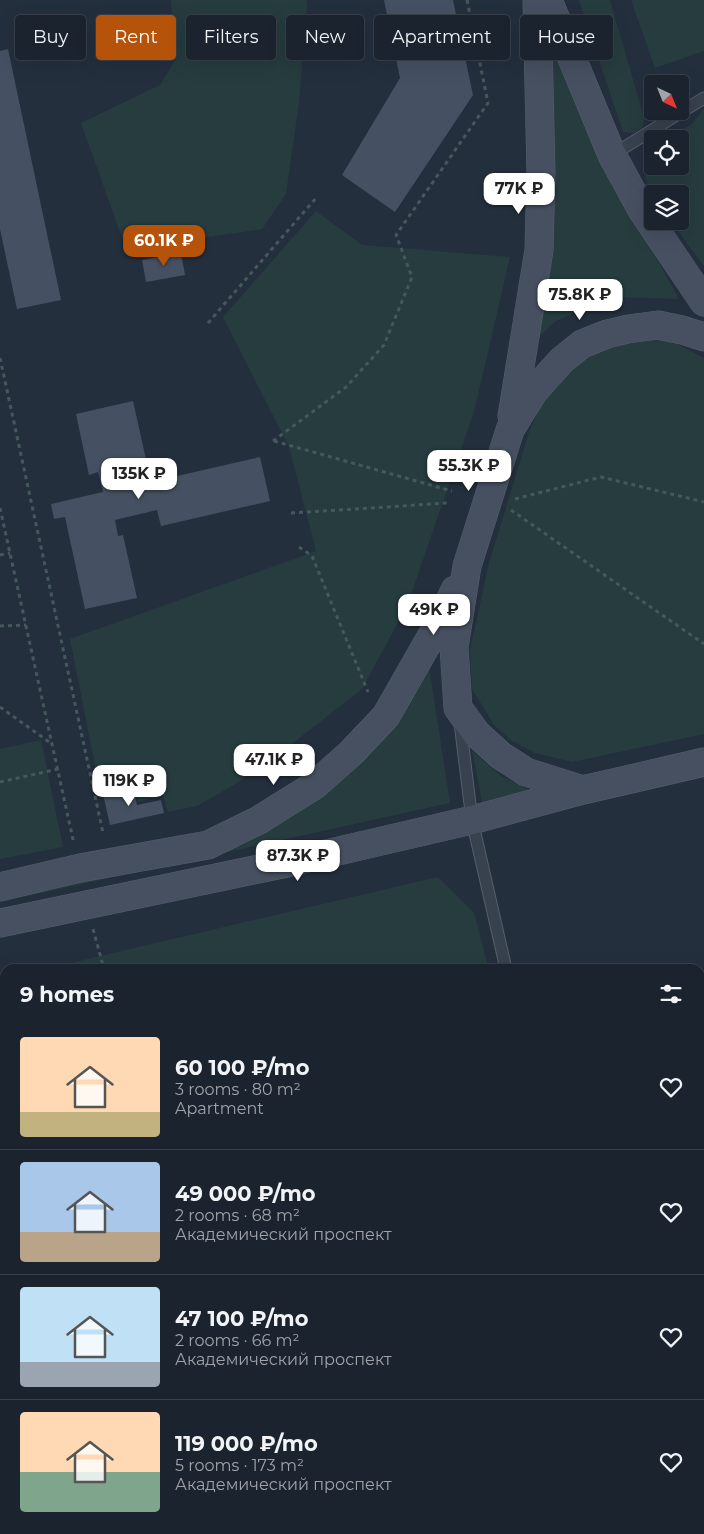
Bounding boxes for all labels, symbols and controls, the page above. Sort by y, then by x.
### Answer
chip: Buy [15,15,86,60]
chip: Rent [96,15,176,60]
chip: Filters [186,15,276,60]
chip: New [286,15,364,60]
chip: Apartment [374,15,510,60]
chip: House [520,15,613,60]
north arrow [644,75,689,120]
map controls [644,75,689,230]
button: locate [644,130,689,175]
pin: 77K ₽ [484,172,554,215]
text: 77K ₽ [495,179,543,198]
button: layers [644,185,689,230]
pin: 60.1K ₽ [118,224,210,267]
text: 60.1K ₽ [134,231,194,250]
pin: 75.8K ₽ [534,278,626,321]
text: 75.8K ₽ [549,285,611,304]
pin: 55.3K ₽ [423,450,515,492]
text: 55.3K ₽ [438,456,500,475]
pin: 135K ₽ [98,458,180,500]
text: 135K ₽ [112,464,166,483]
pin: 49K ₽ [399,594,469,636]
text: 49K ₽ [409,600,459,619]
pin: 47.1K ₽ [228,744,320,786]
text: 47.1K ₽ [245,750,303,769]
pin: 119K ₽ [88,764,170,807]
text: 119K ₽ [103,771,155,790]
pin: 87.3K ₽ [252,840,344,882]
text: 87.3K ₽ [267,846,329,865]
icon: filters [657,980,685,1008]
text: 9 homes [20,982,114,1007]
text: 60 100 ₽/mo [175,1055,309,1080]
icon: home [60,1057,120,1117]
icon: heart [657,1073,685,1101]
text: 3 rooms · 80 m² [175,1080,301,1099]
text: Apartment [175,1099,264,1118]
text: 49 000 ₽/mo [175,1181,316,1206]
icon: home [60,1182,120,1242]
icon: heart [657,1198,685,1226]
text: 2 rooms · 68 m² [175,1206,300,1225]
text: Академический проспект [175,1225,392,1244]
text: 47 100 ₽/mo [175,1306,308,1331]
icon: home [60,1307,120,1367]
icon: heart [657,1323,685,1351]
text: 2 rooms · 66 m² [175,1331,299,1350]
text: Академический проспект [175,1350,392,1369]
text: 119 000 ₽/mo [175,1431,318,1456]
icon: home [60,1432,120,1492]
icon: heart [657,1448,685,1476]
text: 5 rooms · 173 m² [175,1456,304,1475]
text: Академический проспект [175,1475,392,1494]

